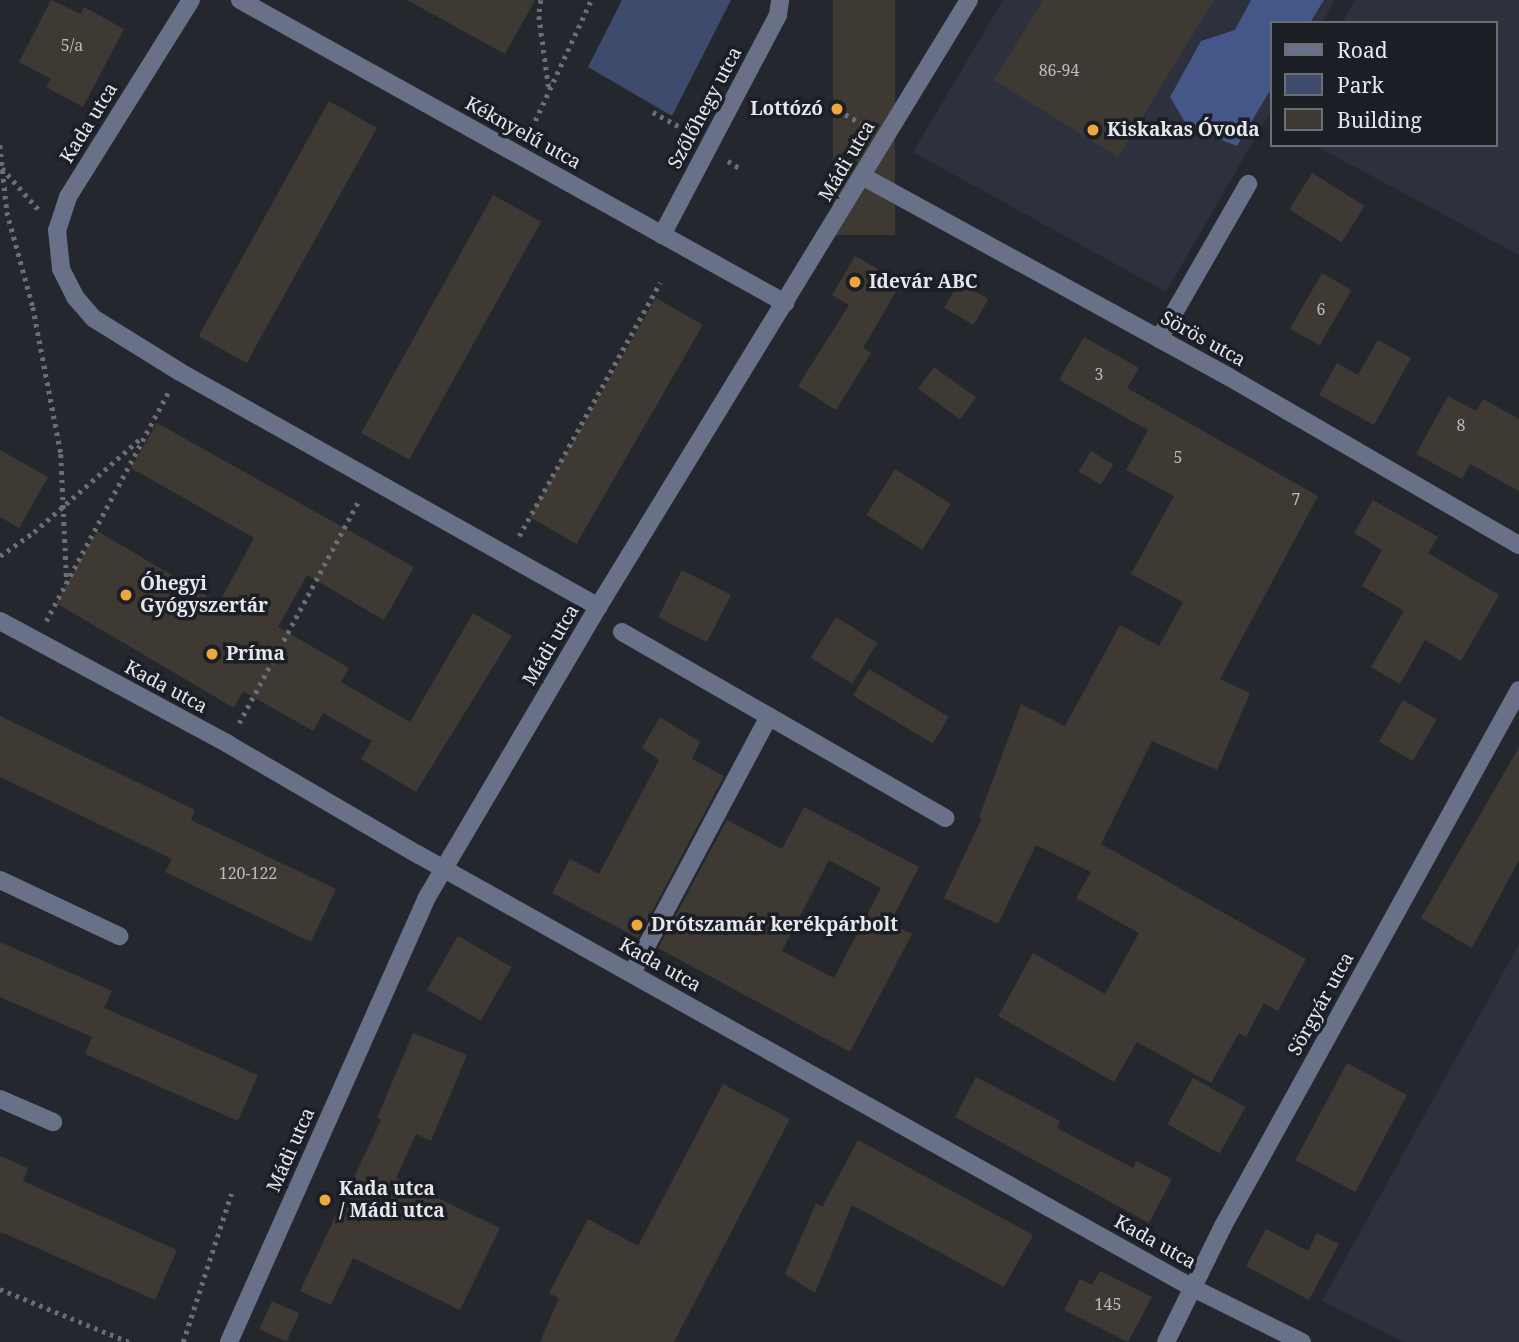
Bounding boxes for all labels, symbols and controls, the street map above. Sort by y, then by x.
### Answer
legend [1270,21,1498,147]
house number: 5/a [61,35,83,55]
text: Road [1337,36,1388,64]
street label: Szőlőhegy utca [663,43,747,173]
house number: 86-94 [1039,60,1079,80]
text: Park [1337,71,1384,99]
street label: Kada utca [55,79,123,167]
street label: Kéknyelű utca [461,92,585,174]
place label: Lottózó [750,98,823,120]
marker: Lottózó [829,101,845,117]
text: Building [1337,106,1422,134]
street label: Mádi utca [814,117,880,205]
place label: Kiskakas Óvoda [1107,119,1260,141]
marker: Kiskakas Óvoda [1085,122,1101,138]
place label: Idevár ABC [869,271,977,293]
marker: Idevár ABC [847,274,863,290]
house number: 6 [1317,299,1325,319]
street label: Sörös utca [1157,306,1249,372]
house number: 3 [1095,364,1103,384]
house number: 8 [1457,415,1465,435]
house number: 5 [1174,447,1182,467]
house number: 7 [1292,489,1300,509]
place label: Óhegyi Gyógyszertár [140,573,268,617]
marker: Óhegyi Gyógyszertár [118,587,134,603]
street label: Mádi utca [518,601,584,689]
place label: Príma [226,643,285,665]
marker: Príma [204,646,220,662]
street label: Kada utca [121,656,211,718]
house number: 120-122 [219,863,277,883]
place label: Drótszamár kerékpárbolt [651,914,898,936]
marker: Drótszamár kerékpárbolt [629,917,645,933]
street label: Kada utca [615,933,705,997]
street label: Sörgyár utca [1283,948,1359,1060]
street label: Mádi utca [262,1104,320,1196]
place label: Kada utca / Mádi utca [339,1178,445,1222]
marker: Kada utca / Mádi utca [317,1192,333,1208]
street label: Kada utca [1110,1210,1200,1274]
house number: 145 [1095,1294,1121,1314]

